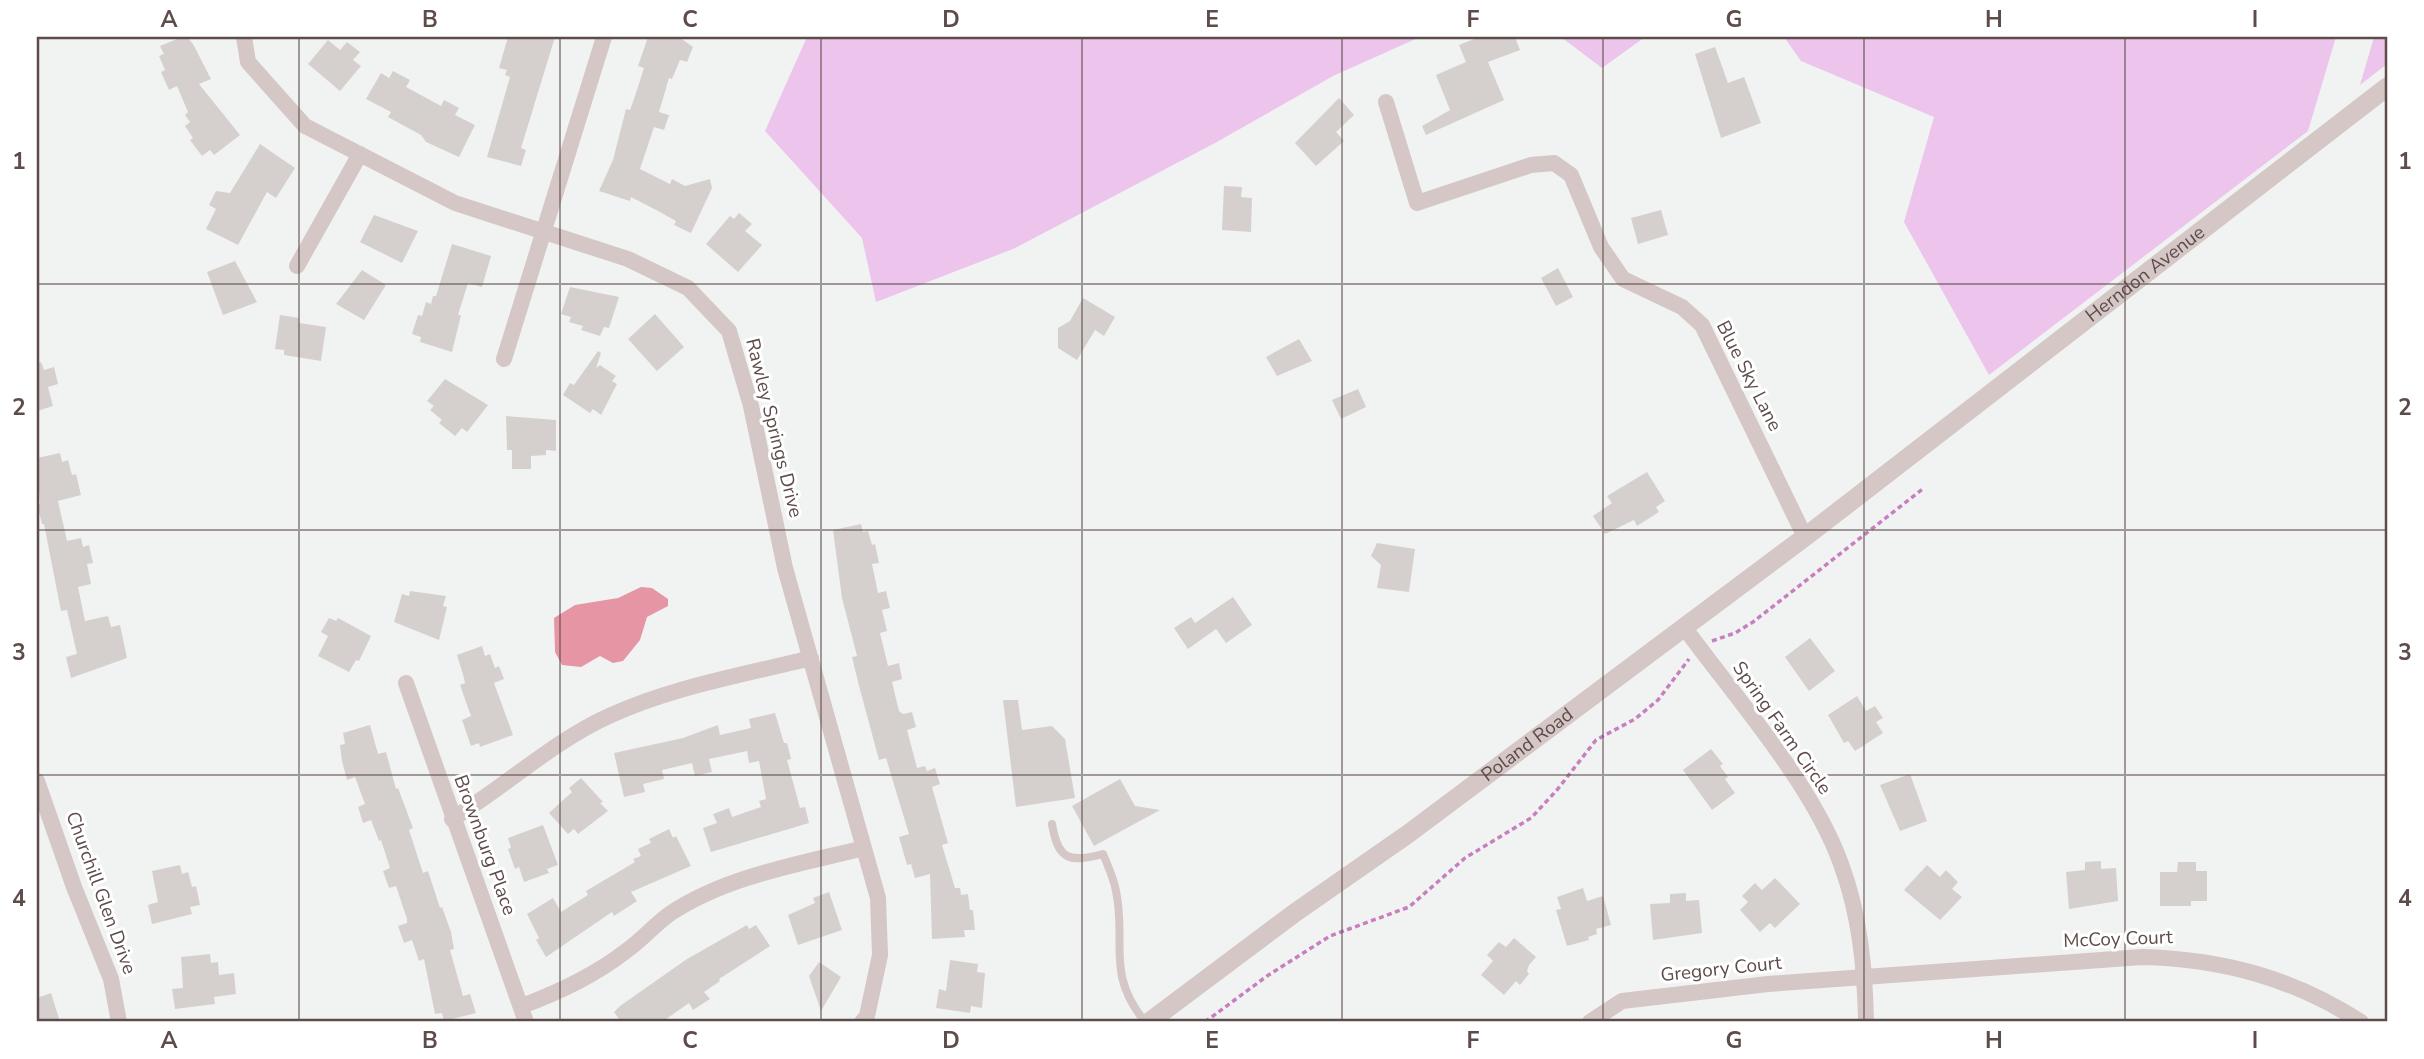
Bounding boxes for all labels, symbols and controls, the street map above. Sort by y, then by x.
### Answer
text: A [160,4,178,35]
text: B [422,4,438,35]
text: C [682,4,698,35]
text: D [942,4,960,35]
text: E [1205,4,1219,35]
text: F [1467,4,1480,35]
text: G [1726,4,1742,35]
text: H [1985,4,2003,35]
text: I [2252,4,2258,35]
text: 1 [12,146,26,177]
text: 1 [2398,146,2412,177]
street label: Herndon Avenue [2080,220,2210,328]
street label: Blue Sky Lane [1710,316,1788,436]
street label: Rawley Springs Drive [739,336,809,520]
text: 2 [12,392,26,423]
text: 2 [2398,392,2412,423]
text: 3 [12,637,26,668]
text: 3 [2398,637,2412,668]
street label: Spring Farm Circle [1726,656,1838,800]
street label: Poland Road [1476,702,1579,788]
street label: Brownburg Place [448,771,522,919]
street label: Churchill Glen Drive [60,808,142,978]
text: 4 [12,883,26,914]
text: 4 [2398,883,2412,914]
street label: McCoy Court [2063,924,2174,954]
street label: Gregory Court [1659,950,1783,988]
text: A [160,1025,178,1056]
text: B [422,1025,438,1056]
text: C [682,1025,698,1056]
text: D [942,1025,960,1056]
text: E [1205,1025,1219,1056]
text: F [1467,1025,1480,1056]
text: G [1726,1025,1742,1056]
text: H [1985,1025,2003,1056]
text: I [2252,1025,2258,1056]

